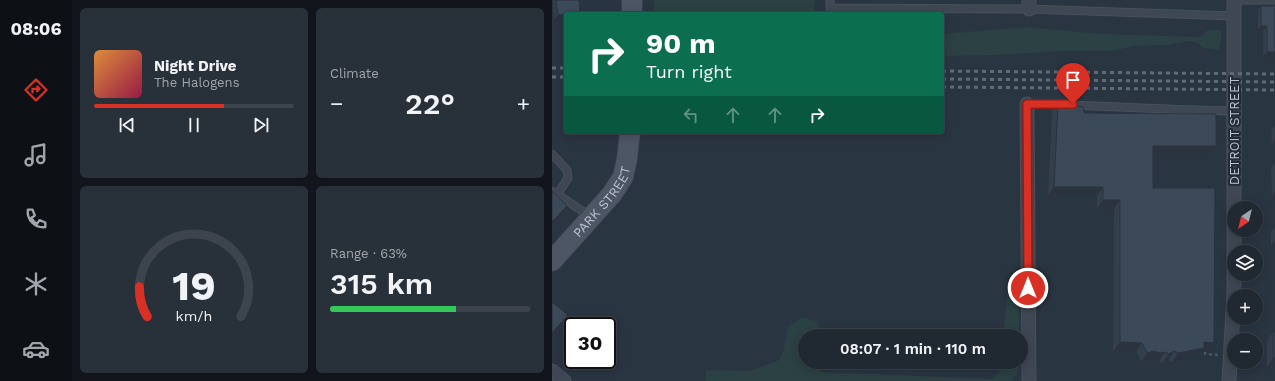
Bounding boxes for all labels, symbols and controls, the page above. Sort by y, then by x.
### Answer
text: 08:06 [11,18,62,39]
text: 90 m [646,27,716,60]
icon: right [580,28,632,80]
text: Night Drive [154,57,237,75]
text: Turn right [646,61,732,82]
pin [1056,63,1090,104]
text: Climate [330,66,379,81]
icon: arrive [1062,69,1084,91]
text: The Halogens [154,75,240,90]
icon: directions [22,76,50,104]
street label: DETROIT STREET [1227,77,1242,185]
text: 22° [405,86,455,121]
text: − [330,91,343,116]
text: + [517,91,530,116]
icon: left [680,104,702,126]
icon: ahead [722,104,744,126]
icon: ahead [764,104,786,126]
icon: right [806,104,828,126]
icon: previous [116,114,138,136]
icon: pause [183,114,205,136]
icon: next [250,114,272,136]
icon: music [22,141,50,169]
street label: PARK STREET [570,165,633,240]
north arrow [1227,201,1263,237]
map controls [1227,201,1263,369]
icon: phone [22,205,50,233]
button: layers [1227,245,1263,281]
text: Range · 63% [330,246,407,261]
text: 19 [172,261,216,310]
text: 315 km [330,266,433,301]
position arrow [1007,267,1049,309]
icon: climate [22,270,50,298]
button: + [1227,289,1263,325]
text: km/h [176,308,212,324]
speed limit sign: 30 [564,317,616,369]
button: − [1227,333,1263,369]
icon: car [22,335,50,363]
text: 08:07 · 1 min · 110 m [840,340,986,358]

